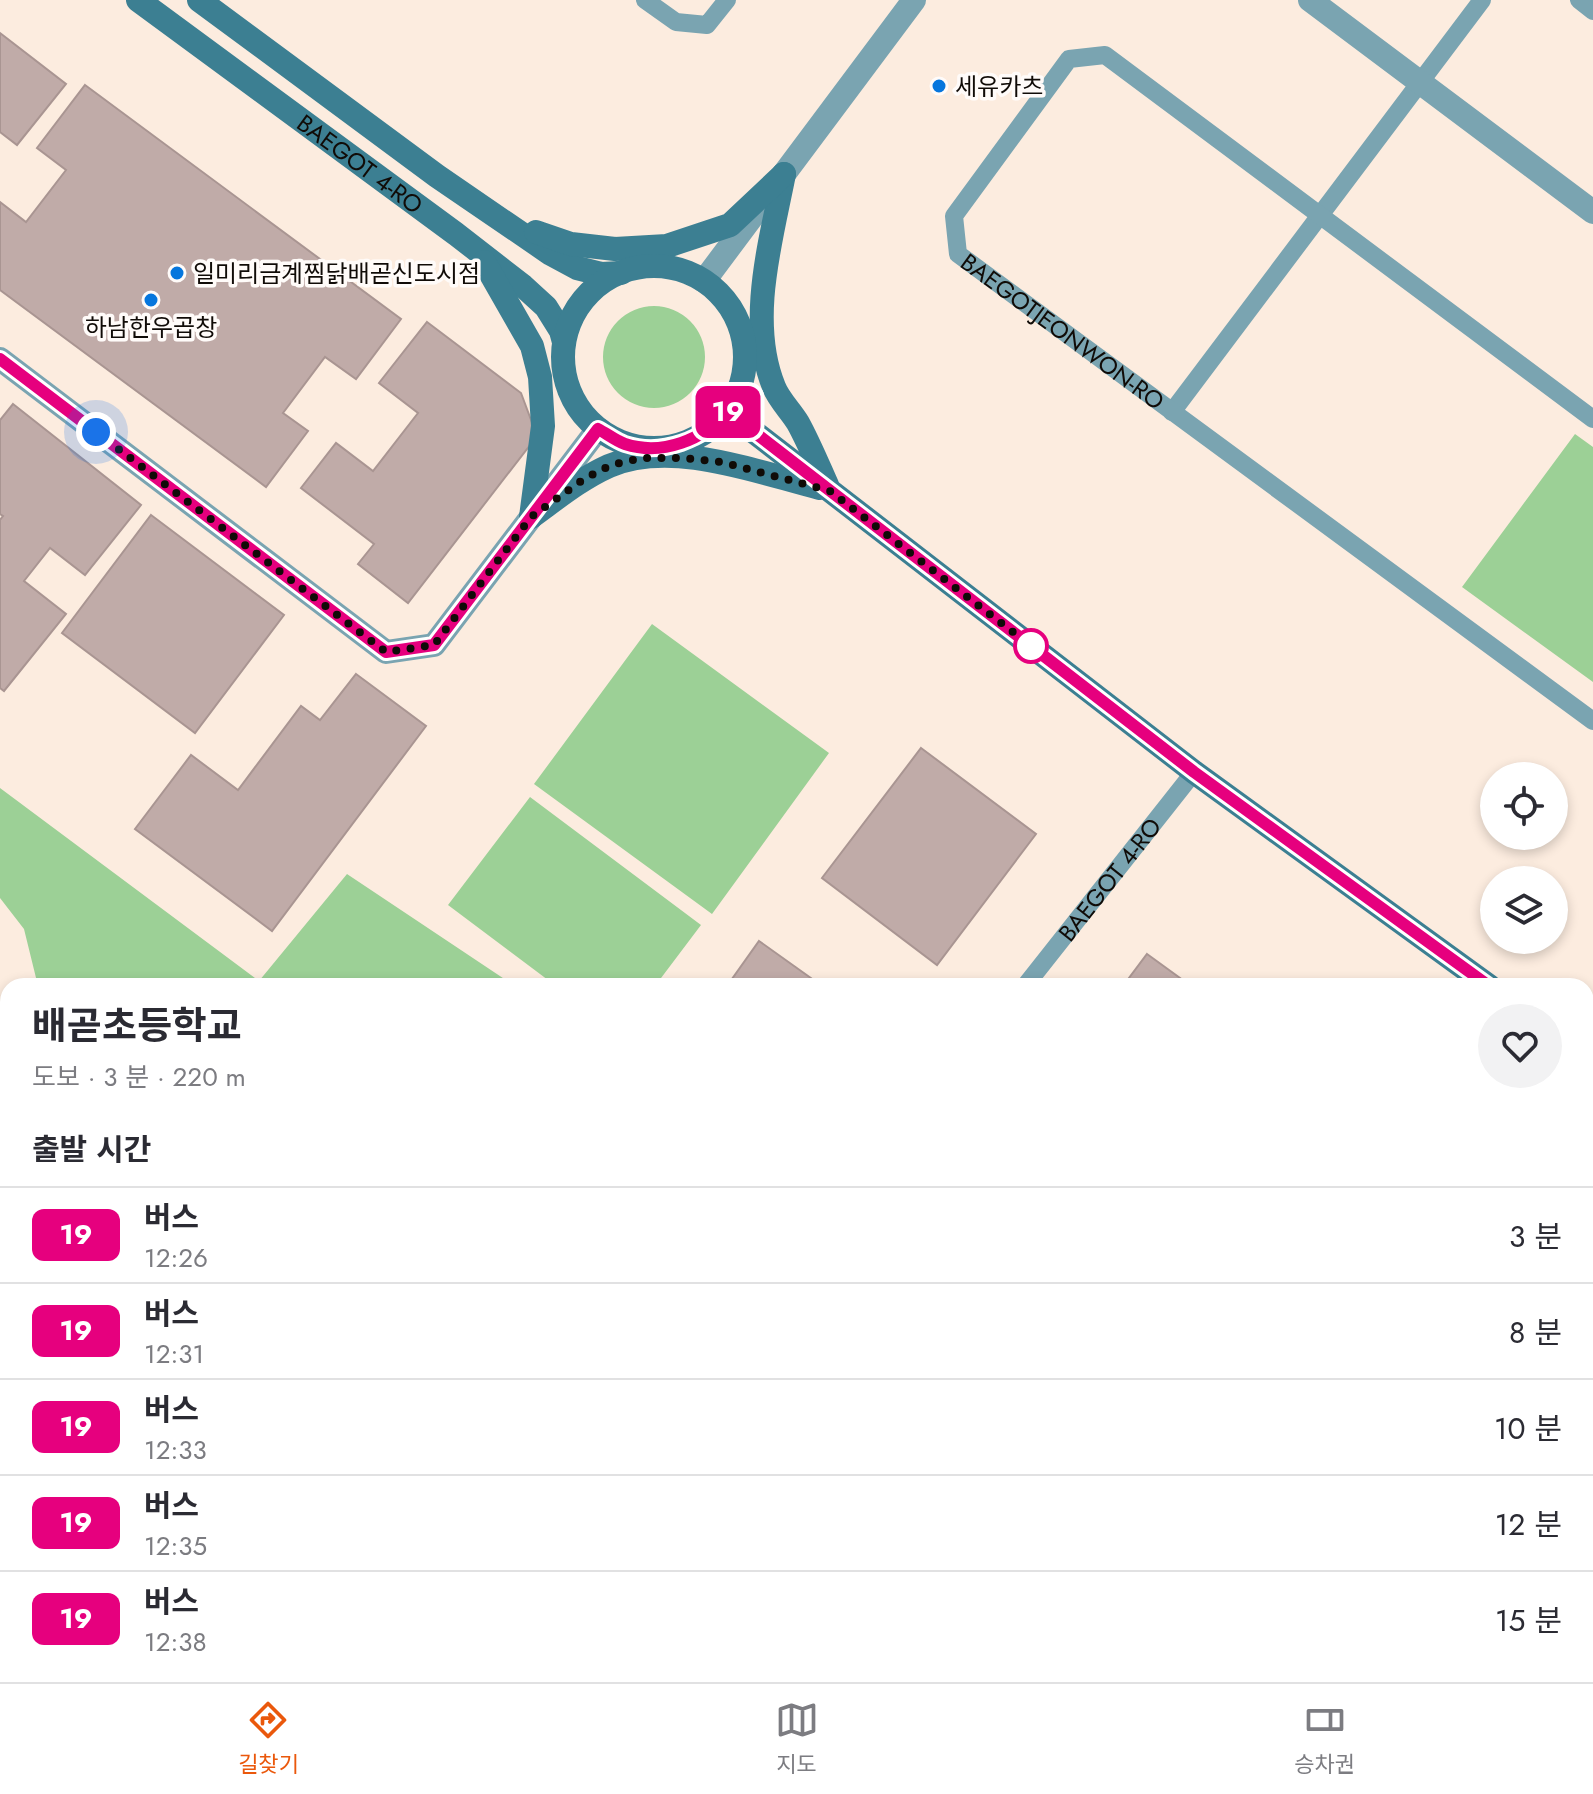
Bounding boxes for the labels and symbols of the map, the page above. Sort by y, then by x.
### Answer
place label: 세유카츠 [955,69,1043,104]
marker: 세유카츠 [930,77,948,95]
street label: BAEGOT 4-RO [290,105,431,222]
street label: BAEGOTJEONWON-RO [954,244,1172,418]
place label: 일미리금계찜닭배곧신도시점 [193,256,480,291]
marker: 일미리금계찜닭배곧신도시점 [168,264,186,282]
marker: 하남한우곱창 [142,291,160,309]
place label: 하남한우곱창 [85,310,217,345]
line badge: 19 [692,386,764,438]
your location [76,412,116,452]
unlabelled marker [1014,629,1048,663]
street label: BAEGOT 4-RO [1049,810,1169,949]

